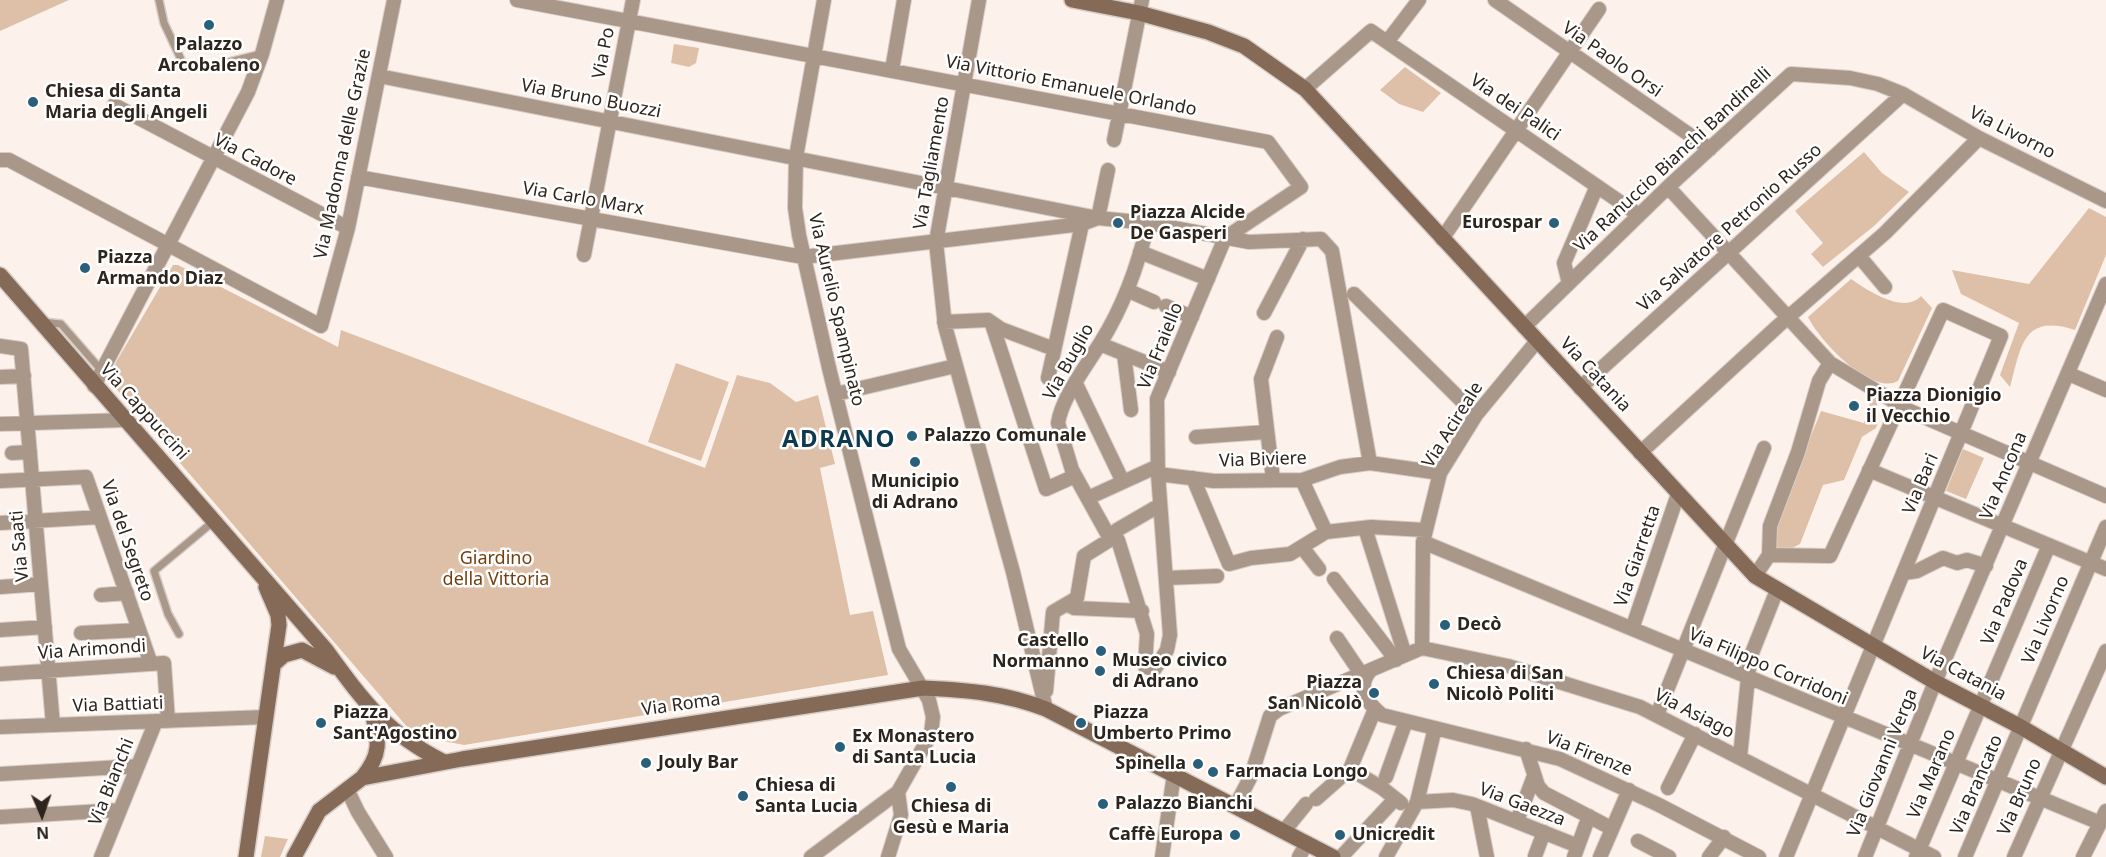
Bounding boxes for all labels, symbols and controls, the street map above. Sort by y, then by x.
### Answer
marker: Palazzo Arcobaleno [202,18,216,32]
street label: Via Paolo Orsi [1558,18,1666,102]
street label: Via Po [588,25,620,81]
place label: Palazzo Arcobaleno [158,34,260,76]
street label: Via Madonna delle Grazie [310,47,376,261]
street label: Via Vittorio Emanuele Orlando [944,51,1198,121]
street label: Via Ranuccio Bianchi Bandinelli [1570,63,1776,257]
street label: Via dei Palici [1466,70,1564,146]
street label: Via Bruno Buozzi [519,75,663,123]
place label: Chiesa di Santa Maria degli Angeli [45,81,208,124]
marker: Chiesa di Santa Maria degli Angeli [26,95,40,109]
street label: Via Tagliamento [910,95,954,231]
street label: Via Livorno [1965,102,2059,164]
street label: Via Cadore [210,129,300,191]
street label: Via Salvatore Petronio Russo [1633,139,1827,317]
street label: Via Carlo Marx [521,178,645,220]
place label: Piazza Alcide De Gasperi [1130,202,1245,244]
street label: Via Aurelio Spampinato [803,212,869,408]
place label: Eurospar [1462,212,1542,234]
marker: Piazza Alcide De Gasperi [1111,216,1125,230]
marker: Eurospar [1547,216,1561,230]
place label: Piazza Armando Diaz [97,247,223,290]
marker: Piazza Armando Diaz [78,261,92,275]
street label: Via Fraiello [1134,299,1188,393]
street label: Via Buglio [1039,320,1099,404]
street label: Via Catania [1555,333,1635,417]
street label: Via Cappuccini [95,359,193,465]
street label: Via Acireale [1418,378,1488,472]
place label: Piazza Dionigio il Vecchio [1866,385,2001,428]
marker: Piazza Dionigio il Vecchio [1847,399,1861,413]
place label: Palazzo Comunale [924,425,1086,447]
district label: ADRANO [782,426,896,454]
marker: Palazzo Comunale [905,429,919,443]
street label: Via Ancona [1976,429,2032,523]
street label: Via Biviere [1219,448,1307,472]
street label: Via Bari [1899,450,1943,518]
marker: Municipio di Adrano [908,455,922,469]
place label: Municipio di Adrano [871,471,959,514]
street label: Via del Segreto [96,478,158,604]
street label: Via Giarretta [1611,502,1665,610]
street label: Via Saati [6,509,34,583]
park label: Giardino della Vittoria [443,548,549,590]
street label: Via Padova [1977,555,2033,649]
street label: Via Livorno [2018,573,2074,667]
place label: Decò [1457,614,1501,636]
marker: Decò [1438,618,1452,632]
street label: Via Filippo Corridoni [1685,624,1851,710]
place label: Castello Normanno [992,630,1089,672]
street label: Via Arimondi [37,635,147,665]
street label: Via Catania [1916,642,2010,706]
marker: Castello Normanno [1094,644,1108,658]
place label: Museo civico di Adrano [1112,650,1227,692]
place label: Chiesa di San Nicolò Politi [1446,663,1564,706]
marker: Museo civico di Adrano [1093,664,1107,678]
place label: Piazza San Nicolò [1268,672,1362,714]
marker: Chiesa di San Nicolò Politi [1427,677,1441,691]
street label: Via Asiago [1650,685,1738,743]
marker: Piazza San Nicolò [1367,686,1381,700]
street label: Via Giovanni Verga [1843,686,1923,840]
street label: Via Roma [640,689,722,721]
street label: Via Battiati [72,693,164,717]
place label: Piazza Sant'Agostino [333,702,457,744]
place label: Piazza Umberto Primo [1093,702,1231,744]
marker: Piazza Sant'Agostino [314,716,328,730]
marker: Piazza Umberto Primo [1074,716,1088,730]
place label: Ex Monastero di Santa Lucia [852,726,976,768]
street label: Via Marano [1903,726,1961,822]
street label: Via Firenze [1543,727,1635,781]
street label: Via Brancato [1946,732,2008,838]
street label: Via Bianchi [85,735,139,829]
marker: Ex Monastero di Santa Lucia [833,740,847,754]
place label: Jouly Bar [658,752,738,774]
place label: Spinella [1115,753,1186,775]
street label: Via Bruno [1993,755,2047,839]
marker: Jouly Bar [639,756,653,770]
marker: Spinella [1191,757,1205,771]
place label: Farmacia Longo [1225,761,1368,783]
marker: Farmacia Longo [1206,765,1220,779]
place label: Chiesa di Santa Lucia [755,775,858,818]
street label: Via Gaezza [1476,779,1568,831]
marker: Chiesa di Gesù e Maria [944,780,958,794]
north arrow [12,785,72,845]
marker: Chiesa di Santa Lucia [736,789,750,803]
place label: Palazzo Bianchi [1115,793,1253,815]
place label: Chiesa di Gesù e Maria [893,796,1009,838]
marker: Palazzo Bianchi [1096,797,1110,811]
text: N [36,822,50,844]
place label: Caffè Europa [1108,824,1223,846]
place label: Unicredit [1352,824,1435,846]
marker: Caffè Europa [1228,828,1242,842]
marker: Unicredit [1333,828,1347,842]

